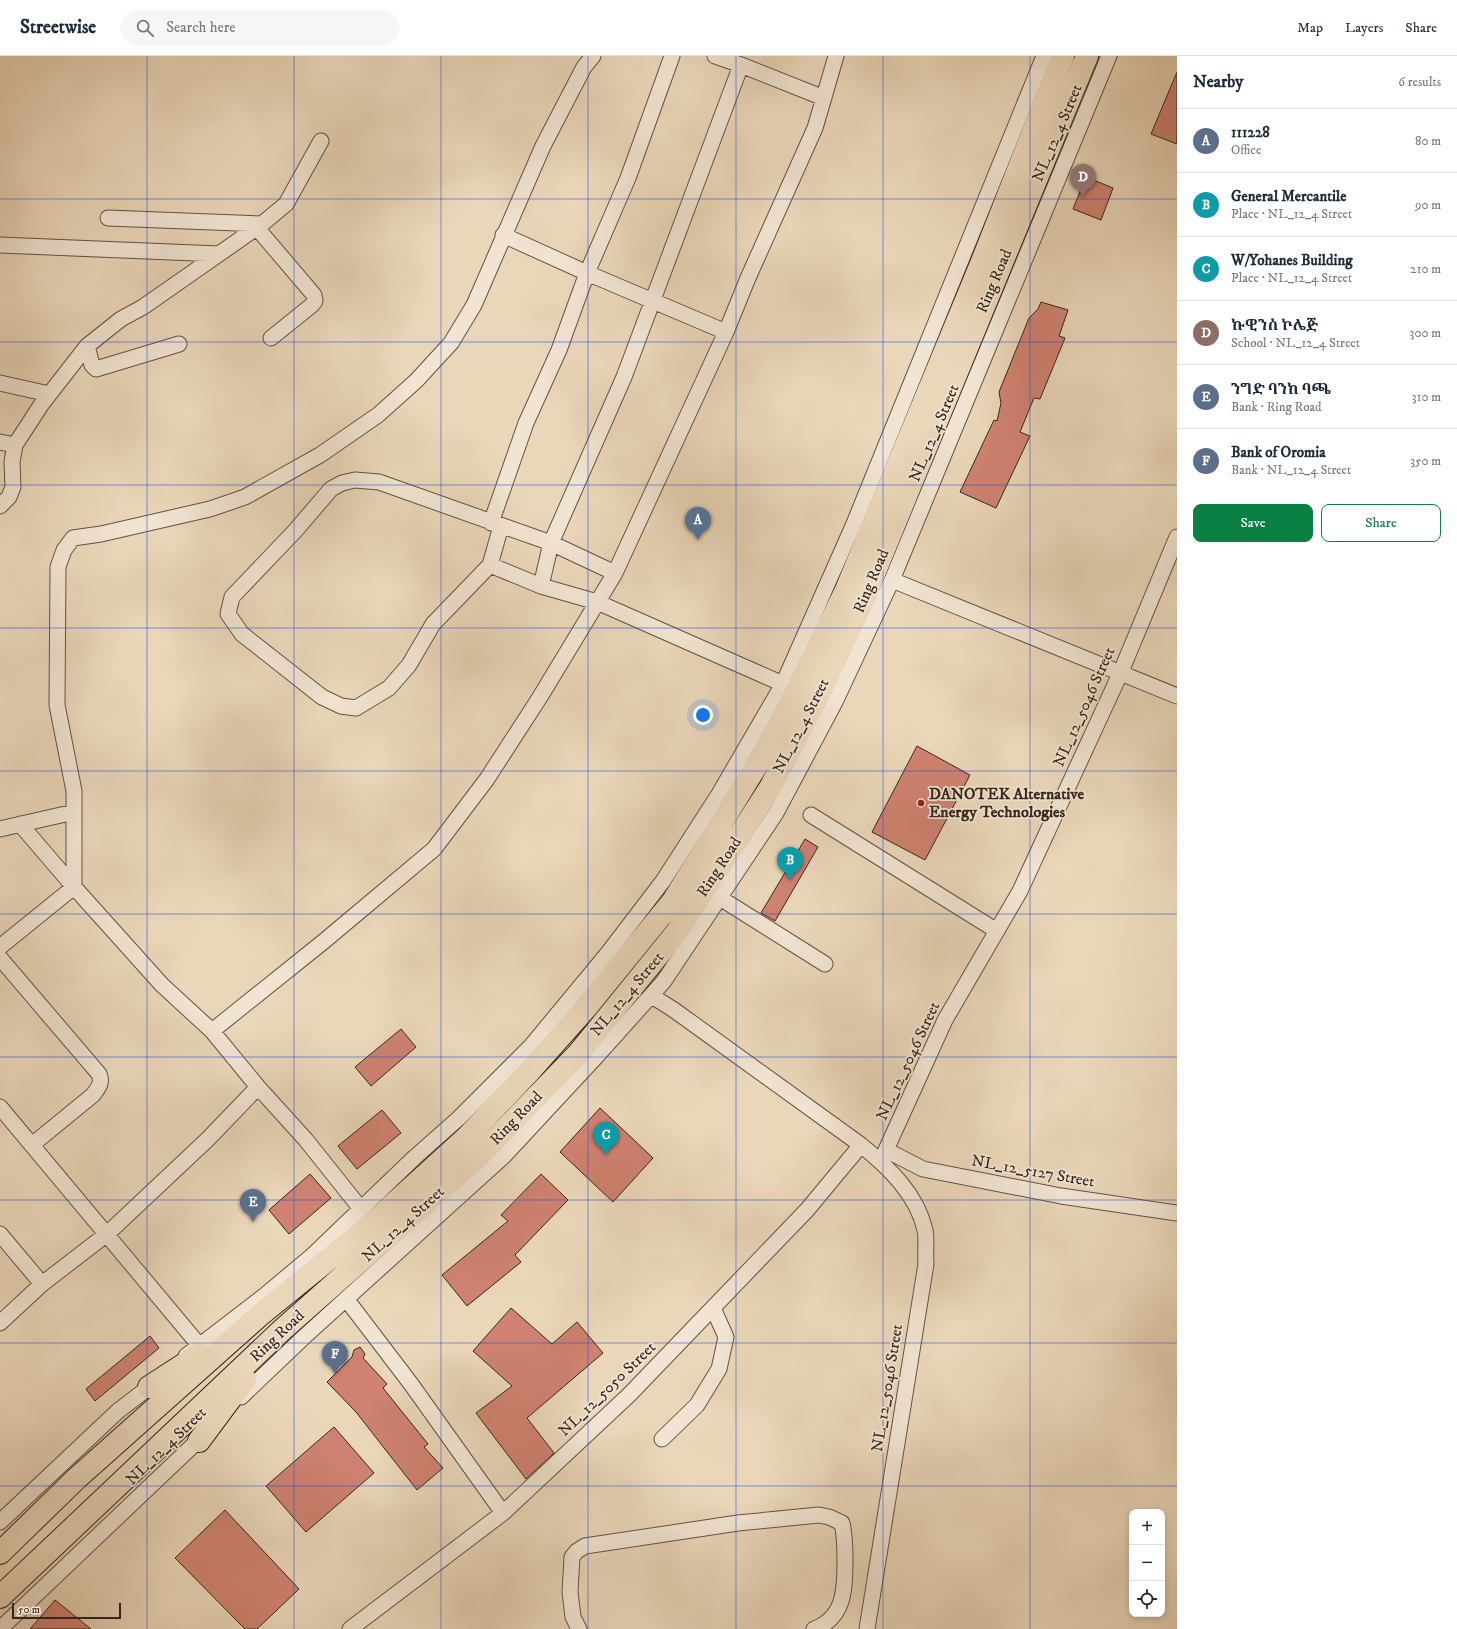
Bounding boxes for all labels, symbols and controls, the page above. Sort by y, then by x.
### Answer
search box [120,10,400,46]
text: Streetwise [20,16,96,39]
icon: search [134,17,156,39]
text: Search here [166,18,236,37]
text: Map [1297,19,1323,37]
text: Layers [1345,19,1383,37]
text: Share [1405,19,1437,37]
text: Nearby [1193,71,1243,93]
text: 6 results [1398,74,1441,90]
street label: NL_12_4 Street [1027,81,1087,185]
text: 111228 [1231,123,1270,142]
text: A [1202,133,1210,149]
text: 80 m [1415,133,1441,149]
text: Office [1231,142,1261,158]
pin: D [1070,164,1096,197]
text: General Mercantile [1231,187,1347,206]
text: B [1202,197,1210,213]
text: 90 m [1415,197,1441,213]
text: Place · NL_12_4 Street [1231,206,1352,222]
street label: Ring Road [972,246,1016,316]
text: W/Yohanes Building [1231,251,1353,270]
text: C [1202,261,1210,277]
text: 210 m [1410,261,1441,277]
text: Place · NL_12_4 Street [1231,270,1352,286]
text: ኩዊንስ ኮሌጅ [1231,316,1318,335]
text: D [1201,325,1211,341]
text: 300 m [1410,325,1441,341]
text: School · NL_12_4 Street [1231,335,1360,351]
text: ንግድ ባንከ ባጫ [1231,380,1331,399]
street label: NL_12_4 Street [904,381,964,485]
text: E [1201,389,1211,405]
text: 310 m [1412,389,1441,405]
text: Bank · Ring Road [1231,399,1322,415]
text: Bank of Oromia [1231,443,1326,462]
text: F [1202,453,1210,469]
text: 350 m [1410,453,1441,469]
text: Bank · NL_12_4 Street [1231,462,1351,478]
button: Save [1193,504,1313,542]
button: Share [1321,504,1441,542]
pin: A [685,507,711,540]
street label: Ring Road [849,546,893,616]
street label: NL_12_5046 Street [1049,644,1119,770]
street label: NL_12_4 Street [768,675,834,777]
your location [693,705,713,725]
place label: DANOTEK Alternative Energy Technologies [929,784,1084,822]
marker: DANOTEK Alternative Energy Technologies [916,798,926,808]
street label: Ring Road [692,833,746,901]
pin: B [777,847,803,880]
street label: NL_12_4 Street [586,948,668,1040]
street label: NL_12_5046 Street [872,998,944,1124]
street label: Ring Road [485,1087,547,1149]
pin: C [593,1122,619,1155]
street label: NL_12_5127 Street [970,1150,1096,1192]
street label: NL_12_4 Street [358,1182,448,1266]
pin: E [240,1189,266,1222]
street label: Ring Road [246,1306,309,1366]
street label: NL_12_5046 Street [867,1323,907,1453]
street label: NL_12_5050 Street [554,1337,660,1441]
pin: F [322,1341,348,1374]
street label: NL_12_4 Street [122,1403,210,1489]
map controls [1129,1509,1165,1617]
button: + [1129,1509,1165,1545]
button: − [1129,1545,1165,1581]
button: locate [1129,1581,1165,1617]
scale bar [12,1601,121,1620]
text: 50 m [18,1603,40,1617]

